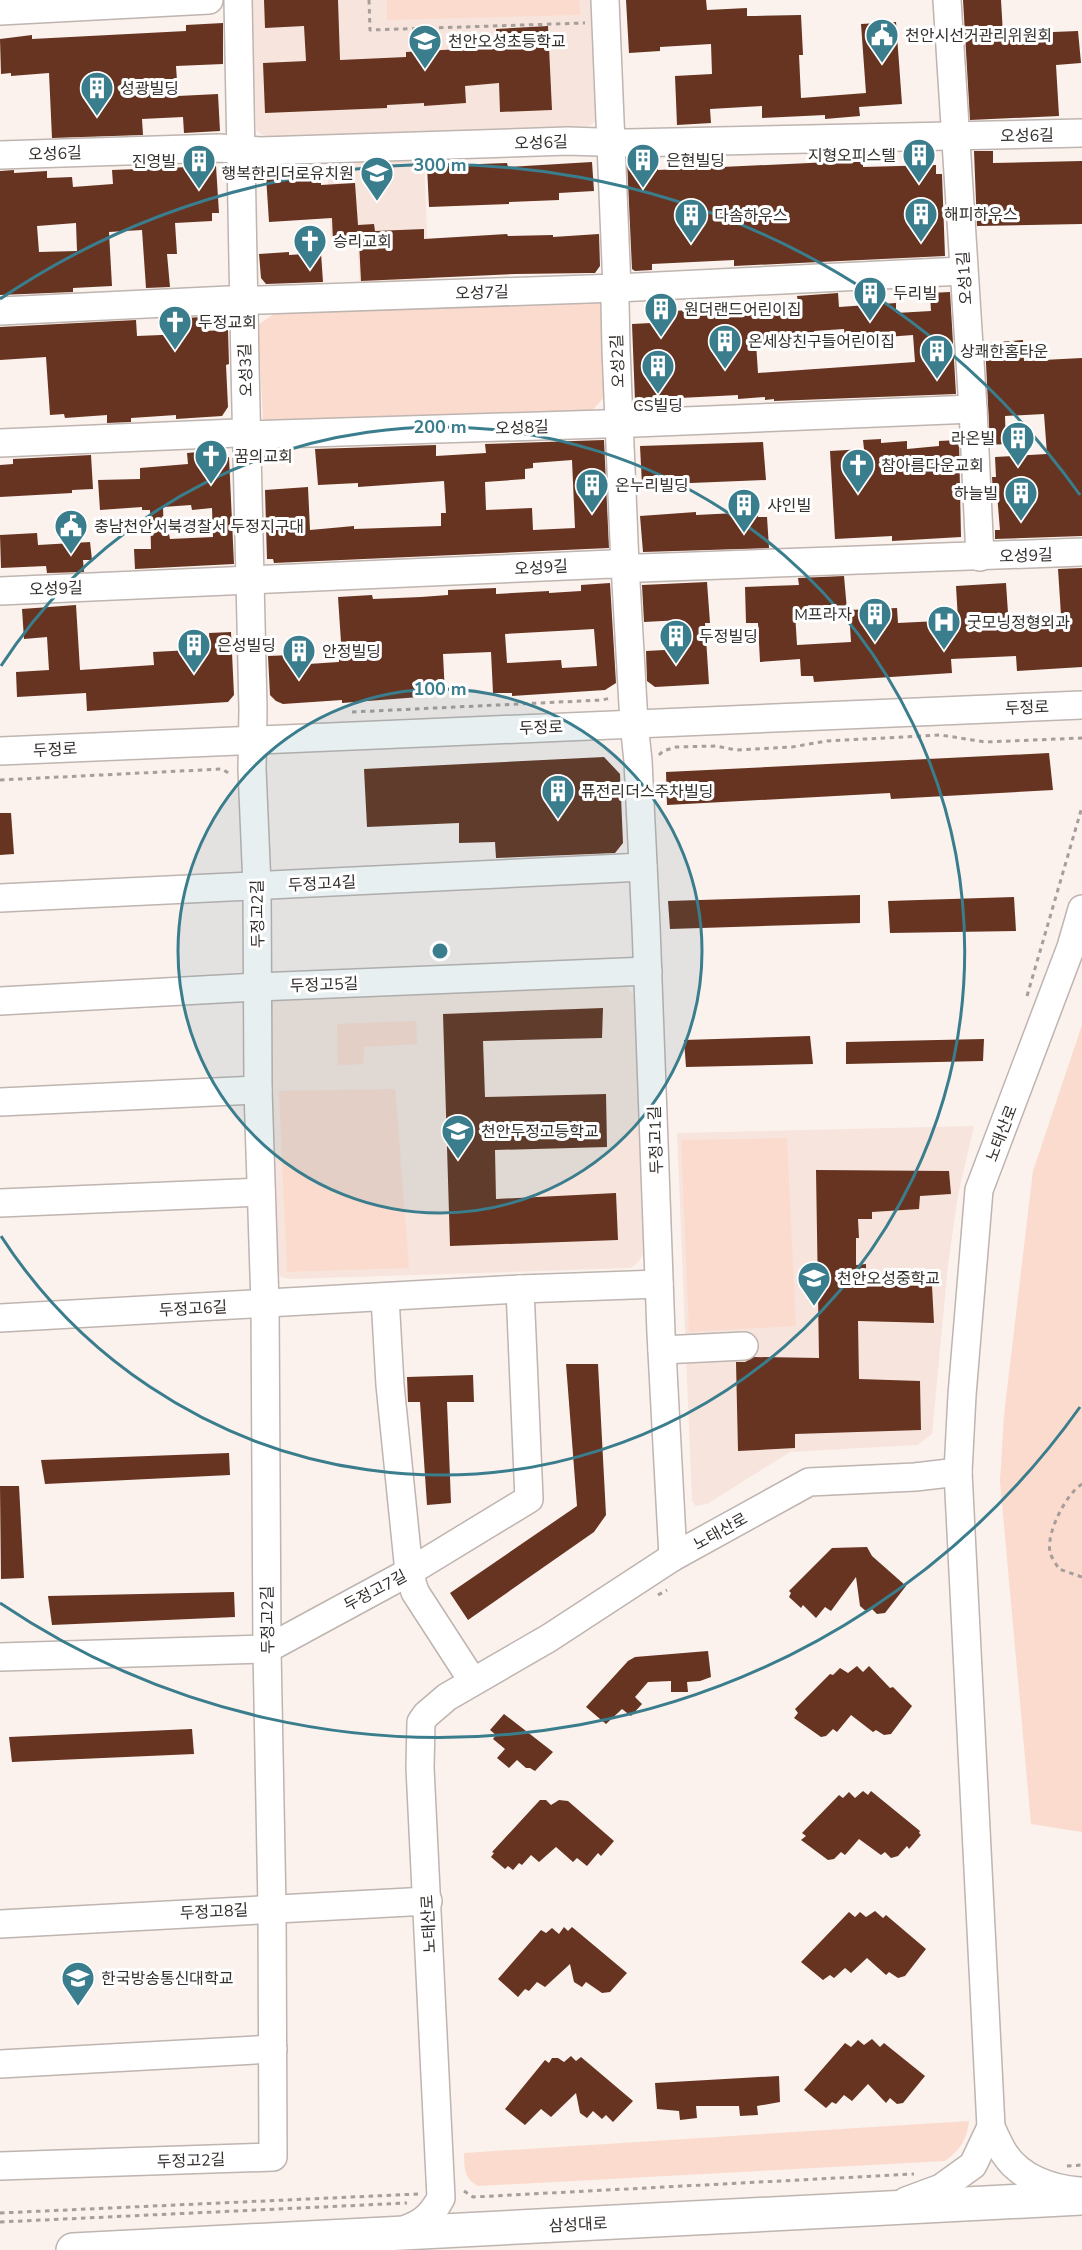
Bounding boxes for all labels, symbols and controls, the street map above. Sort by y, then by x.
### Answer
public building icon: 천안시선거관리위원회 [864,17,900,64]
school or university icon: 천안오성초등학교 [407,23,443,70]
place label: 천안시선거관리위원회 [905,25,1052,47]
place label: 천안오성초등학교 [448,31,566,53]
building icon: 성광빌딩 [79,70,115,117]
place label: 성광빌딩 [120,78,179,100]
street label: 오성6길 [1000,125,1054,147]
street label: 오성6길 [514,131,568,155]
building icon: 지형오피스텔 [901,137,937,184]
street label: 오성6길 [28,142,82,166]
building icon: 은현빌딩 [625,142,661,189]
building icon: 진영빌 [181,143,217,190]
place label: 지형오피스텔 [808,145,896,167]
place label: 은현빌딩 [666,150,725,172]
place label: 진영빌 [132,151,176,173]
text: 300 m [413,153,467,177]
school or university icon: 행복한리더로유치원 [359,155,395,202]
place label: 행복한리더로유치원 [222,163,354,185]
building icon: 해피하우스 [903,196,939,243]
building icon: 다솜하우스 [673,197,709,244]
place label: 해피하우스 [944,204,1018,226]
place label: 다솜하우스 [714,205,788,227]
church icon: 승리교회 [292,223,328,270]
place label: 승리교회 [333,231,392,253]
street label: 오성1길 [952,250,978,306]
building icon: 두리빌 [852,275,888,322]
street label: 오성7길 [455,281,509,305]
place label: 두리빌 [893,283,937,305]
building icon: 원더랜드어린이집 [643,291,679,338]
place label: 원더랜드어린이집 [684,299,802,321]
church icon: 두정교회 [157,304,193,351]
place label: 두정교회 [198,312,257,334]
building icon: 온세상친구들어린이집 [707,323,743,370]
place label: 온세상친구들어린이집 [748,331,895,353]
building icon: 상쾌한홈타운 [919,333,955,380]
street label: 오성2길 [606,334,630,388]
place label: 상쾌한홈타운 [960,341,1048,363]
street label: 오성3길 [234,343,258,397]
building icon: CS빌딩 [640,348,676,395]
place label: CS빌딩 [633,395,683,417]
text: 200 m [413,415,467,439]
street label: 오성8길 [495,416,549,440]
building icon: 라온빌 [1000,420,1036,467]
place label: 라온빌 [951,428,995,450]
church icon: 꿈의교회 [193,438,229,485]
place label: 꿈의교회 [234,446,293,468]
church icon: 참아름다운교회 [840,447,876,494]
place label: 참아름다운교회 [881,455,984,477]
building icon: 온누리빌딩 [574,467,610,514]
place label: 온누리빌딩 [615,475,689,497]
building icon: 하늘빌 [1003,475,1039,522]
place label: 하늘빌 [954,483,998,505]
building icon: 샤인빌 [726,487,762,534]
place label: 샤인빌 [767,495,811,517]
public building icon: 충남천안서북경찰서 두정지구대 [53,508,89,555]
place label: 충남천안서북경찰서 두정지구대 [94,516,304,538]
street label: 오성9길 [999,544,1053,568]
street label: 오성9길 [514,556,568,580]
street label: 오성9길 [29,577,83,601]
building icon: M프라자 [857,596,893,643]
place label: M프라자 [794,604,852,626]
hospital icon: 굿모닝정형외과 [926,604,962,651]
place label: 굿모닝정형외과 [967,612,1070,634]
building icon: 두정빌딩 [658,618,694,665]
place label: 두정빌딩 [699,626,758,648]
building icon: 은성빌딩 [176,627,212,674]
building icon: 안정빌딩 [281,633,317,680]
place label: 은성빌딩 [217,635,276,657]
place label: 안정빌딩 [322,641,381,663]
text: 100 m [413,677,467,701]
street label: 두정로 [1005,696,1050,720]
street label: 두정로 [519,716,564,740]
street label: 두정로 [32,738,78,762]
building icon: 퓨전리더스주차빌딩 [540,773,576,820]
place label: 퓨전리더스주차빌딩 [581,781,713,803]
street label: 두정고4길 [287,871,357,897]
street label: 두정고2길 [246,880,270,948]
centre of rings [430,941,450,961]
street label: 두정고5길 [289,973,359,997]
street label: 노태산로 [981,1102,1023,1165]
street label: 두정고1길 [644,1105,668,1175]
school or university icon: 천안두정고등학교 [440,1113,476,1160]
place label: 천안두정고등학교 [481,1121,599,1143]
school or university icon: 천안오성중학교 [796,1260,832,1307]
place label: 천안오성중학교 [837,1268,940,1290]
street label: 두정고6길 [158,1296,228,1322]
street label: 노태산로 [689,1508,752,1556]
street label: 두정고7길 [340,1565,411,1617]
street label: 두정고2길 [256,1586,280,1654]
street label: 노태산로 [416,1894,442,1954]
street label: 두정고8길 [179,1899,249,1925]
school or university icon: 한국방송통신대학교 [60,1960,96,2007]
place label: 한국방송통신대학교 [101,1968,233,1990]
street label: 두정고2길 [156,2149,226,2173]
street label: 삼성대로 [548,2212,608,2238]

